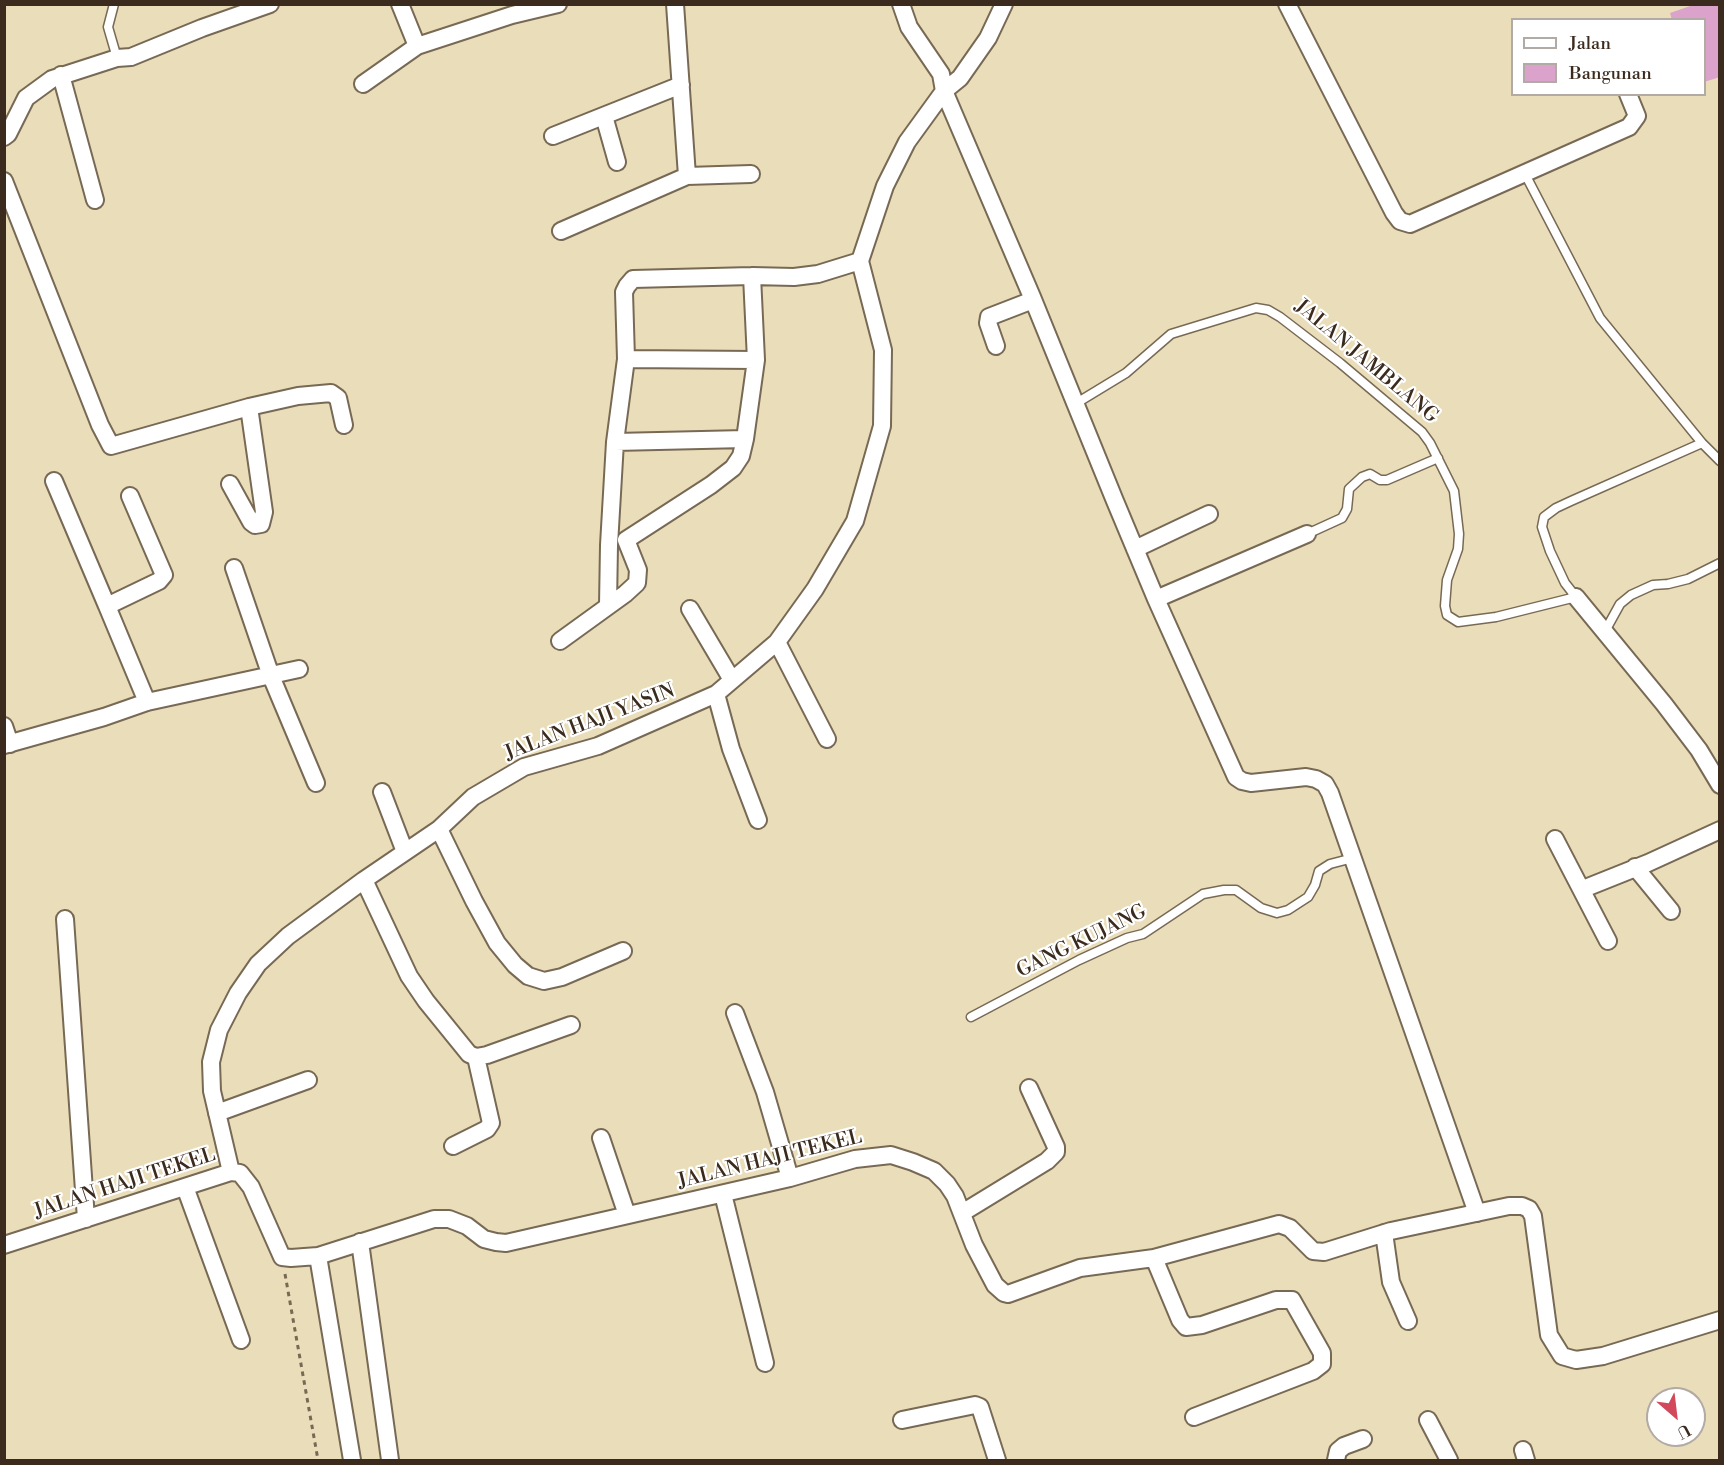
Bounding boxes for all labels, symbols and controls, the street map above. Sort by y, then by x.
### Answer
legend [1511,18,1706,96]
text: Jalan [1569,32,1611,55]
text: Bangunan [1569,62,1652,85]
street label: JALAN JAMBLANG [1289,295,1443,429]
street label: JALAN HAJI YASIN [502,680,678,766]
street label: GANG KUJANG [1013,900,1151,984]
street label: JALAN HAJI TEKEL [675,1125,865,1195]
street label: JALAN HAJI TEKEL [31,1143,219,1225]
north arrow [1646,1387,1706,1447]
text: U [1673,1419,1694,1443]

